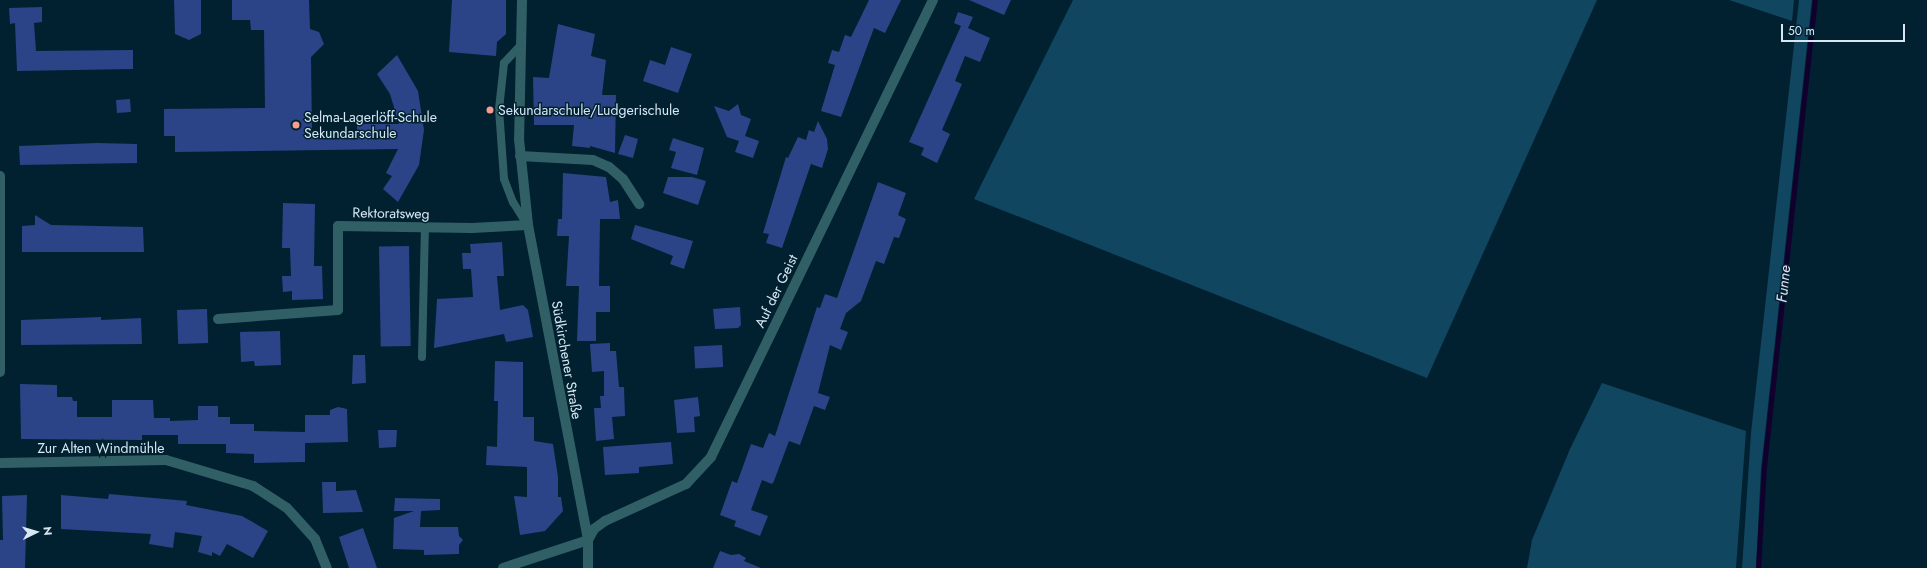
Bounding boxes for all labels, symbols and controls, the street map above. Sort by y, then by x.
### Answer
scale bar [1783,16,1907,42]
text: 50 m [1788,22,1815,40]
place label: Sekundarschule/Ludgerischule [498,102,680,118]
marker: Sekundarschule/Ludgerischule [485,105,495,115]
place label: Selma-Lagerlöff-Schule Sekundarschule [304,109,437,142]
marker: Selma-Lagerlöff-Schule Sekundarschule [291,120,301,130]
street label: Rektoratsweg [352,204,430,222]
street label: Auf der Geist [751,252,801,330]
water label: Funne [1773,264,1795,304]
street label: Südkirchener Straße [548,300,586,420]
street label: Zur Alten Windmühle [37,440,165,456]
north arrow [16,512,56,552]
text: N [40,526,56,536]

